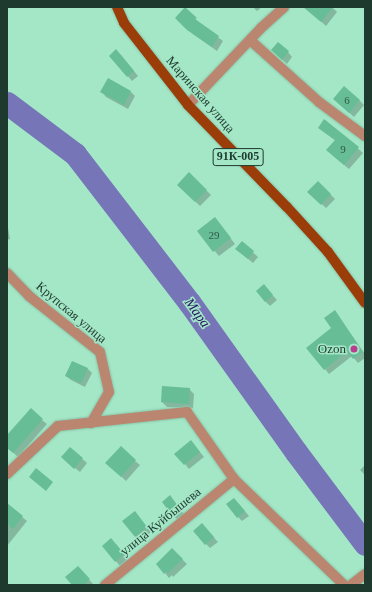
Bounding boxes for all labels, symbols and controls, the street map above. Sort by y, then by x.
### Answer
street label: Маринская улица [162,53,238,137]
house number: 6 [344,93,350,107]
house number: 9 [340,142,346,156]
road number: 91К-005 [212,147,264,167]
house number: 29 [208,228,220,242]
street label: Крупская улица [32,279,110,347]
water label: Мара [181,295,213,331]
place label: Ozon [318,341,346,357]
marker: Ozon [349,344,359,354]
street label: улица Куйбышева [117,485,205,559]

